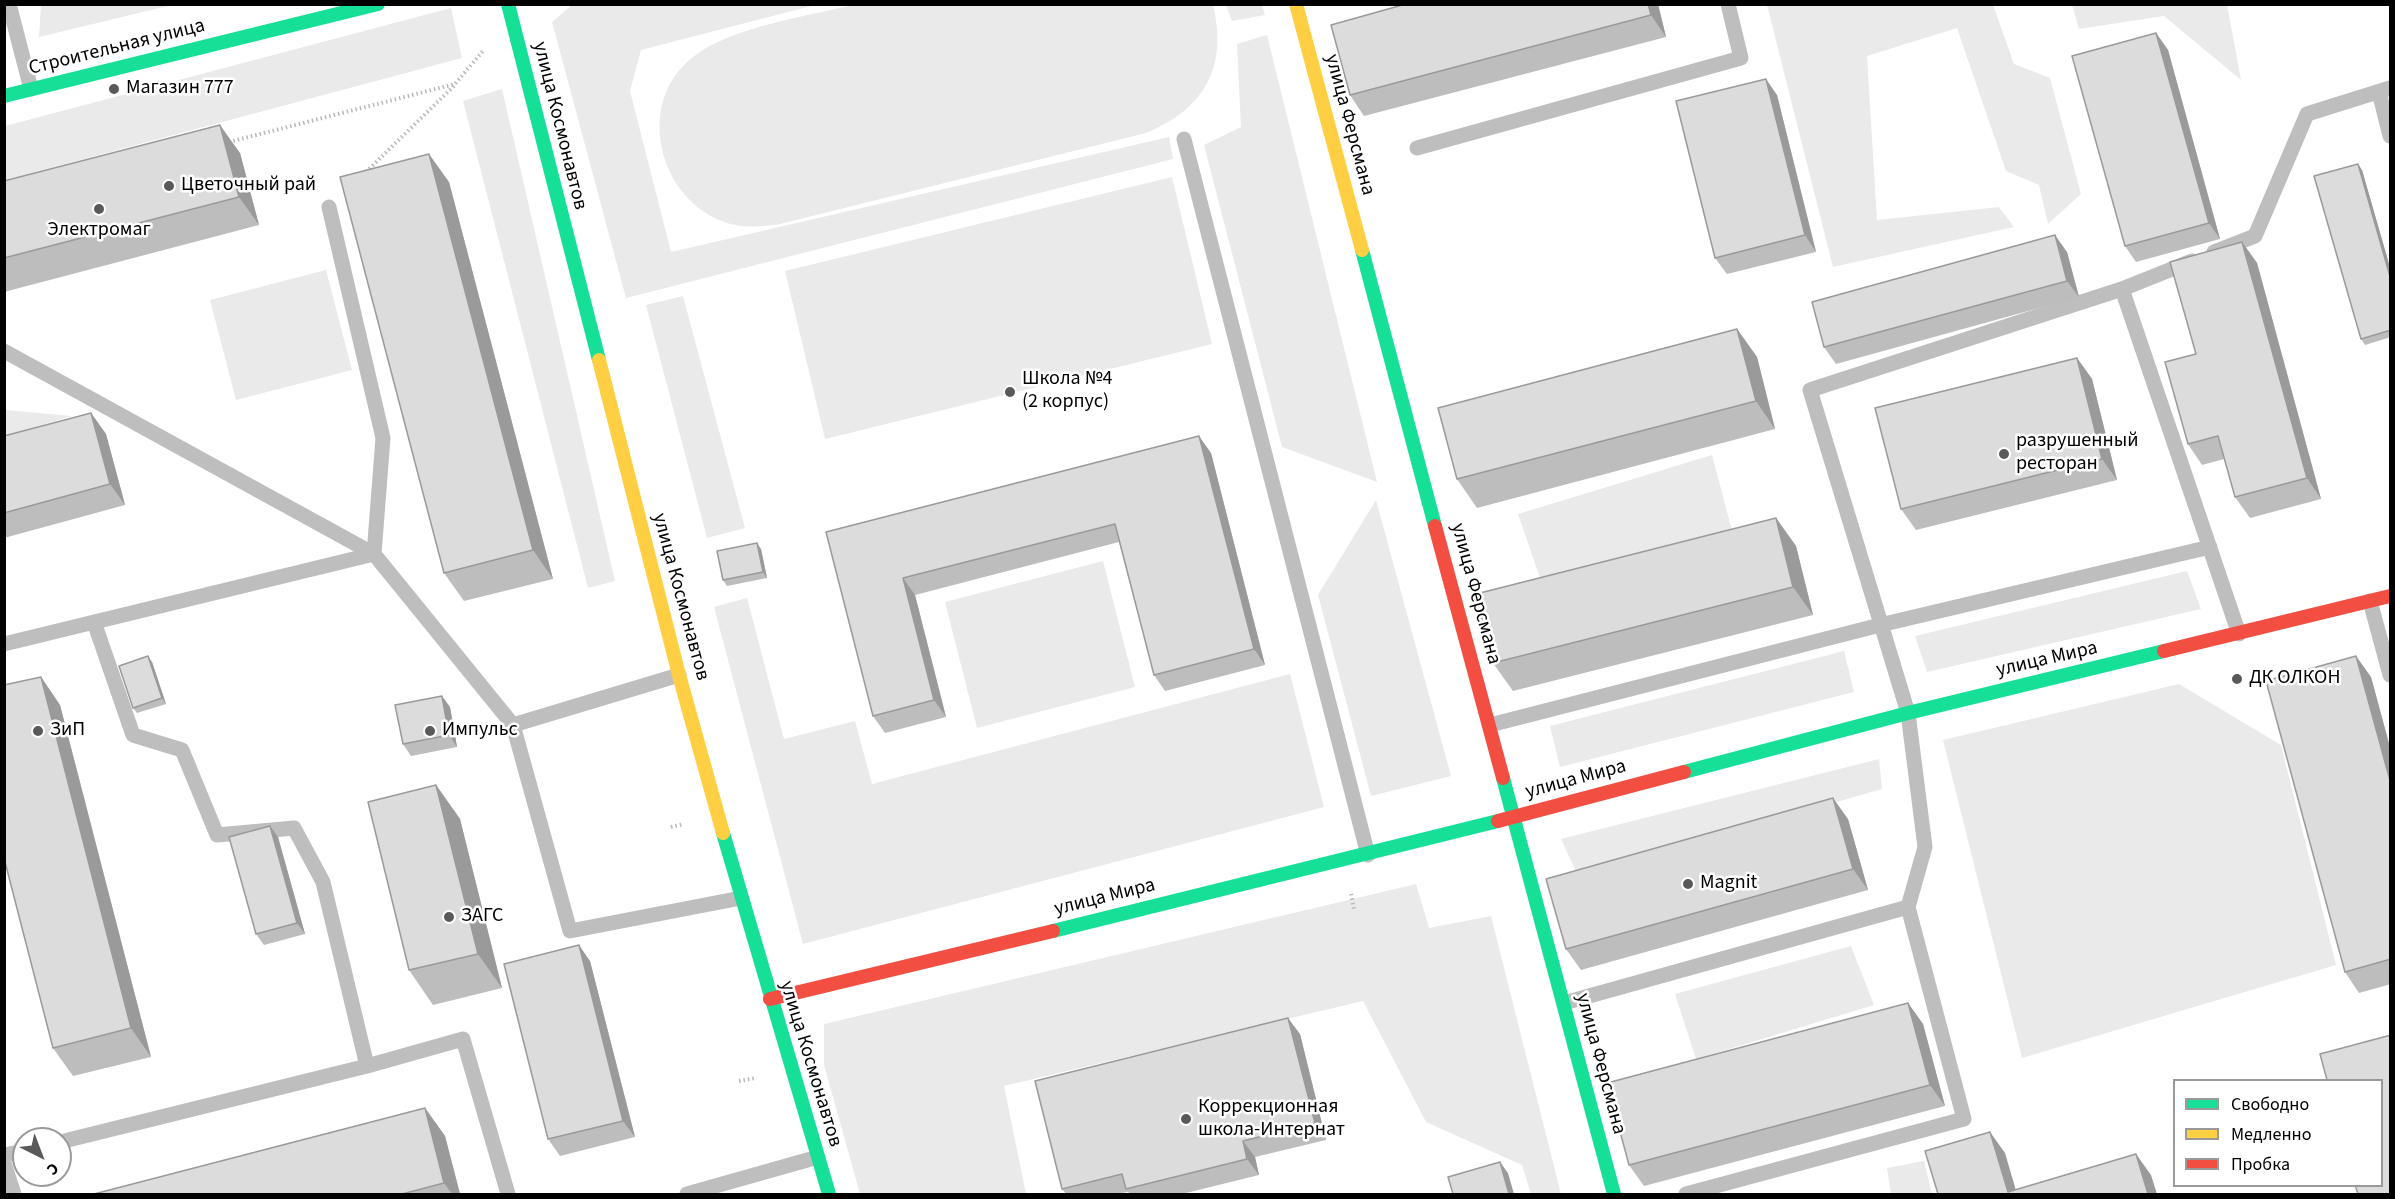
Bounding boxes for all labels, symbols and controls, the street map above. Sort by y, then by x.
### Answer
street label: Строительная улица [26,15,208,81]
street label: улица Космонавтов [527,40,591,212]
street label: улица Ферсмана [1319,52,1379,198]
place label: Магазин 777 [126,77,234,101]
marker: Магазин 777 [107,82,121,96]
place label: Цветочный рай [181,174,316,198]
marker: Цветочный рай [162,179,176,193]
marker: Электромаг [92,202,106,216]
place label: Электромаг [47,219,151,243]
place label: Школа №4 (2 корпус) [1022,368,1112,415]
marker: Школа №4 (2 корпус) [1003,385,1017,399]
place label: разрушенный ресторан [2016,430,2139,477]
marker: разрушенный ресторан [1997,447,2011,461]
street label: улица Космонавтов [646,511,714,683]
street label: улица Ферсмана [1445,521,1505,667]
street label: улица Мира [1994,637,2100,683]
place label: ДК ОЛКОН [2249,667,2340,691]
marker: ДК ОЛКОН [2230,672,2244,686]
place label: ЗиП [50,719,85,743]
place label: Импульс [442,719,518,743]
marker: ЗиП [31,724,45,738]
marker: Импульс [423,724,437,738]
street label: улица Мира [1523,755,1629,805]
place label: Magnit [1700,872,1757,896]
street label: улица Мира [1052,874,1158,922]
marker: Magnit [1681,877,1695,891]
place label: ЗАГС [461,905,504,929]
marker: ЗАГС [442,910,456,924]
street label: улица Космонавтов [773,978,847,1150]
street label: улица Ферсмана [1570,991,1630,1137]
legend [2173,1079,2383,1187]
text: Свободно [2231,1092,2309,1117]
place label: Коррекционная школа-Интернат [1198,1096,1345,1143]
marker: Коррекционная школа-Интернат [1179,1112,1193,1126]
text: Медленно [2231,1122,2311,1147]
north arrow [12,1127,72,1187]
text: Пробка [2231,1152,2290,1177]
text: С [42,1158,64,1180]

